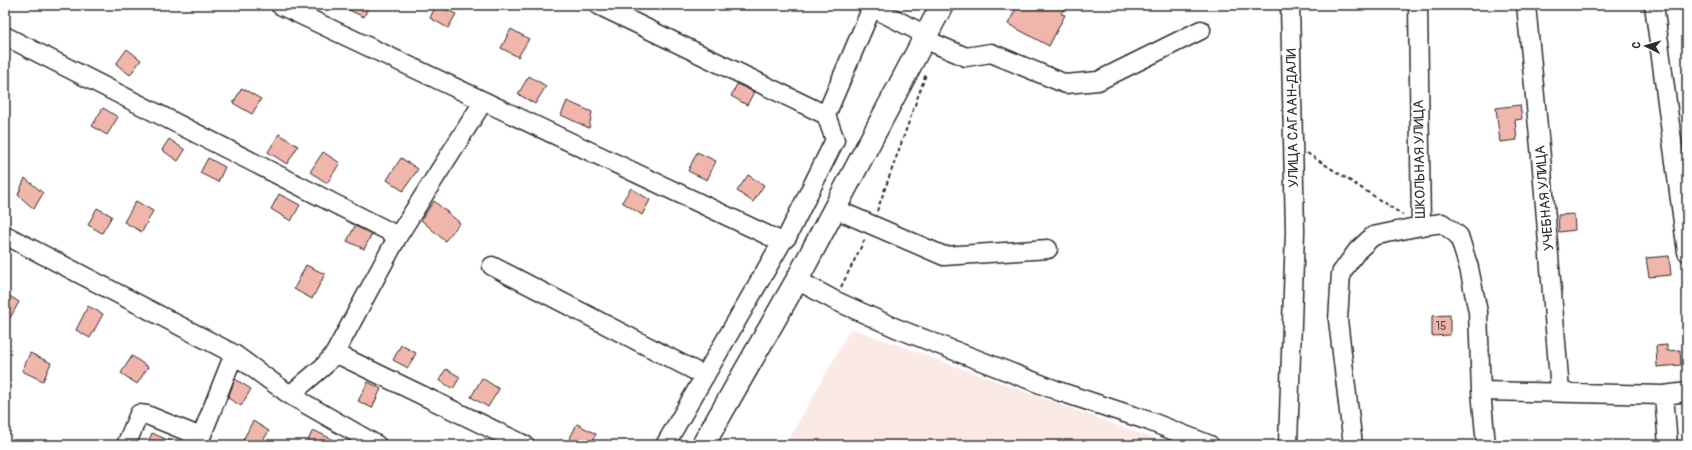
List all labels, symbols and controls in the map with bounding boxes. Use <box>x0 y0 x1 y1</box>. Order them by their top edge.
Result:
north arrow <box>1626 26 1666 66</box>
text: С <box>1630 41 1643 49</box>
street label: УЛИЦА САГААН-ДАЛИ <box>1283 48 1302 188</box>
street label: ШКОЛЬНАЯ УЛИЦА <box>1410 100 1429 218</box>
street label: УЧЕБНАЯ УЛИЦА <box>1531 145 1558 251</box>
house number: 15 <box>1435 319 1447 334</box>

